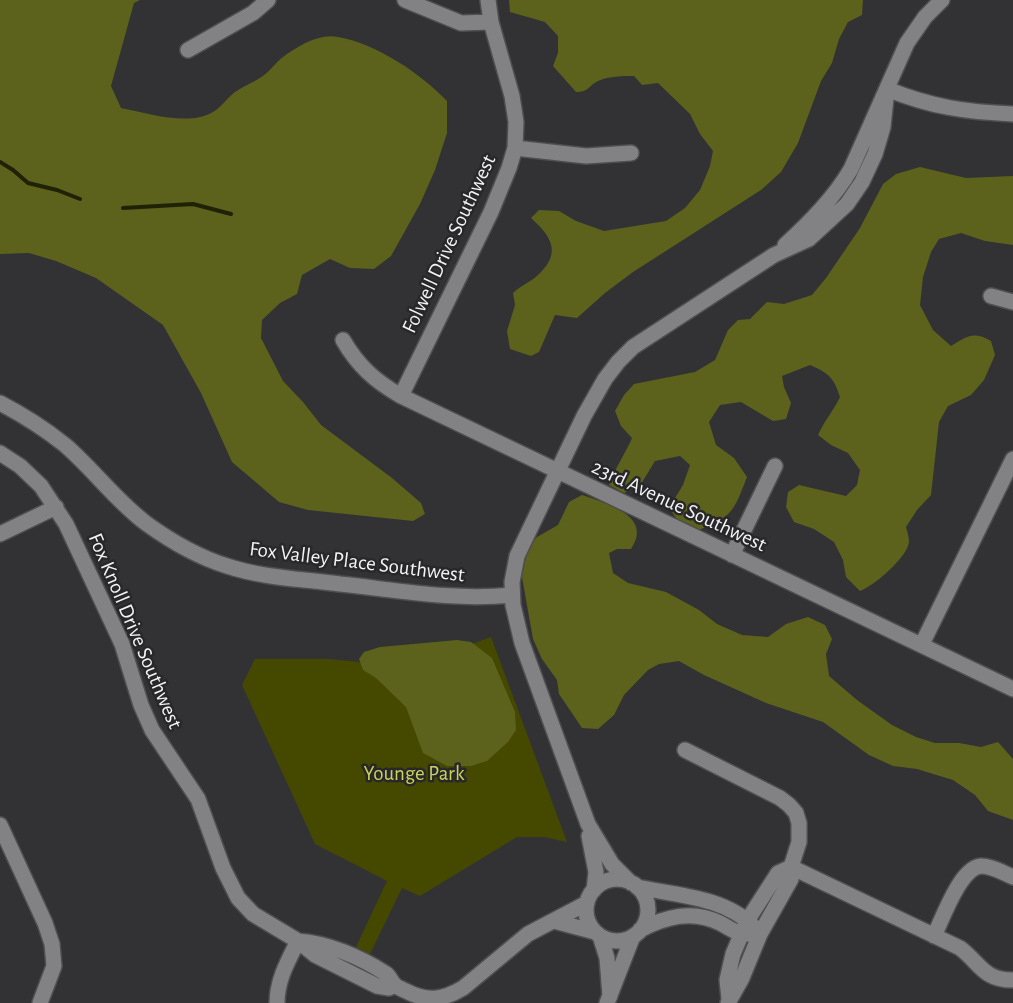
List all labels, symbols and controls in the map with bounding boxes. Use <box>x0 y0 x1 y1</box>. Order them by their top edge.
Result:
street label: Folwell Drive Southwest <box>397 151 501 337</box>
street label: 23rd Avenue Southwest <box>588 454 770 558</box>
street label: Fox Knoll Drive Southwest <box>82 529 188 733</box>
street label: Fox Valley Place Southwest <box>248 536 466 588</box>
park label: Younge Park <box>363 761 465 787</box>

